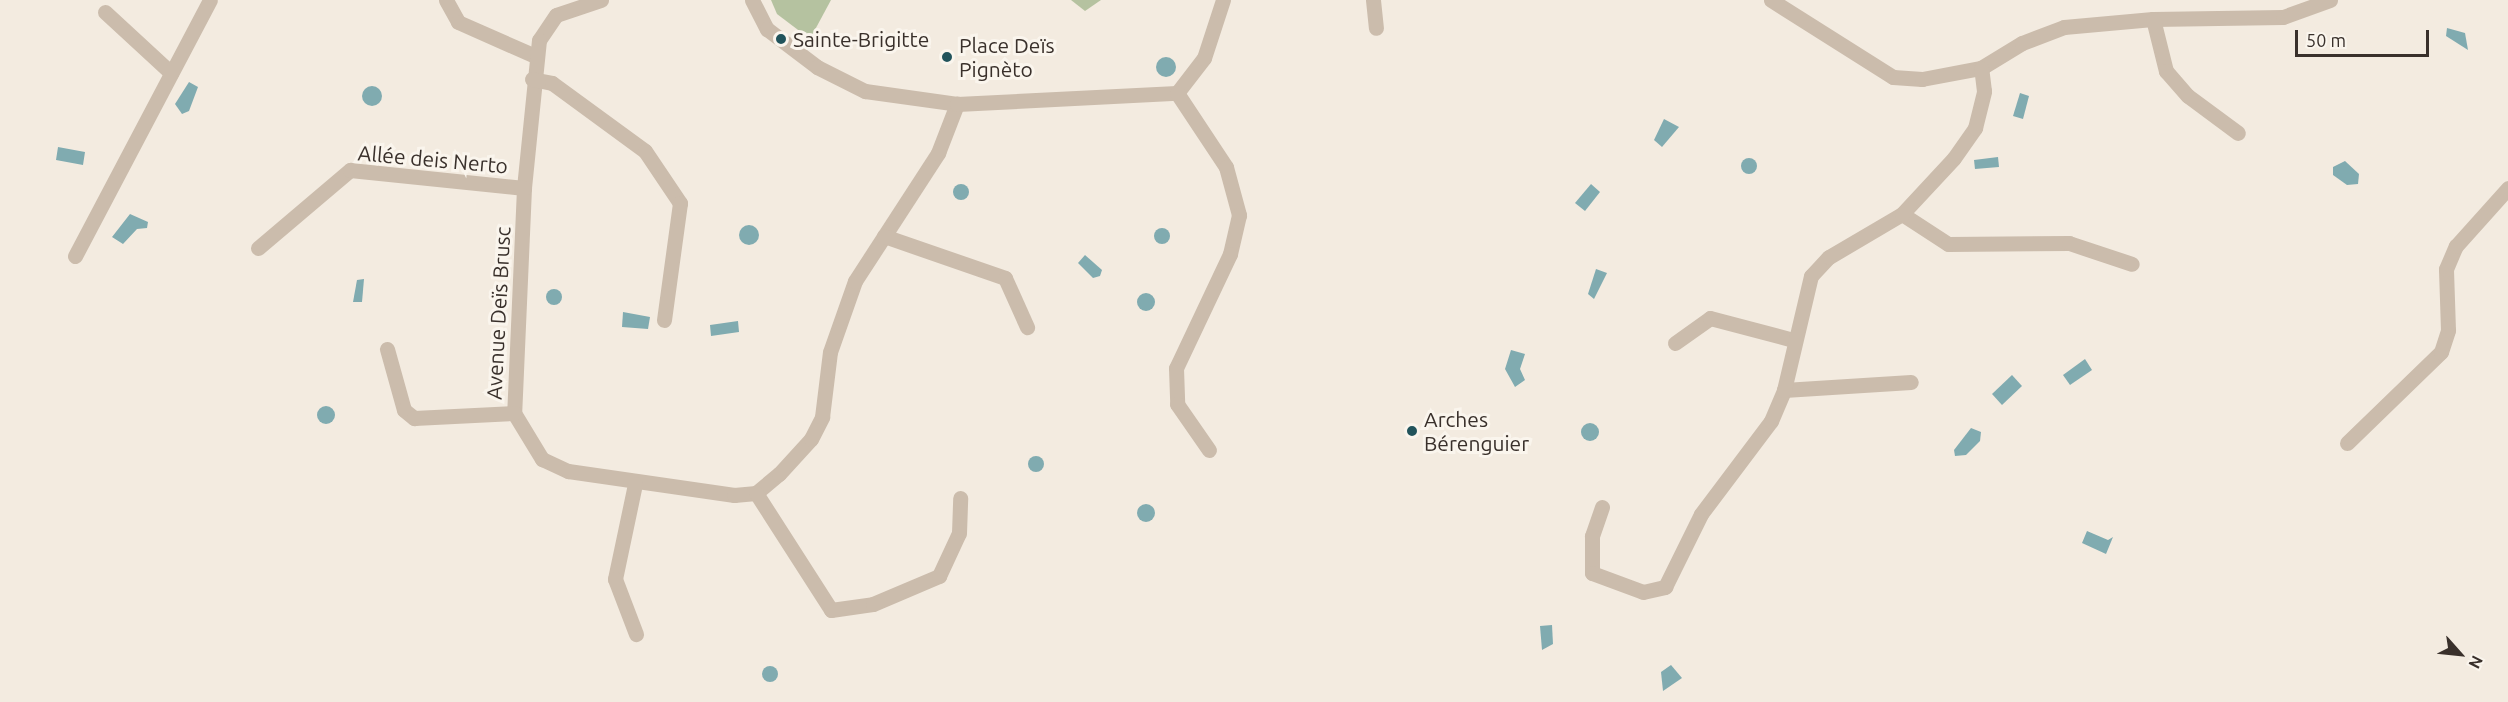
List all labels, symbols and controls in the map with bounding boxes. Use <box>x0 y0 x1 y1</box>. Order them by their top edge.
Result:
scale bar <box>2298 18 2432 56</box>
place label: Sainte-Brigitte <box>793 26 929 52</box>
text: 50 m <box>2306 30 2346 50</box>
marker: Sainte-Brigitte <box>774 32 788 46</box>
place label: Place Deïs Pignèto <box>959 32 1055 82</box>
marker: Place Deïs Pignèto <box>940 50 954 64</box>
street label: Allée deis Nerto <box>357 140 509 178</box>
street label: Avenue Deïs Brusc <box>481 226 515 400</box>
place label: Arches Bérenguier <box>1424 406 1529 456</box>
marker: Arches Bérenguier <box>1405 424 1419 438</box>
north arrow <box>2430 624 2490 684</box>
text: N <box>2465 653 2487 672</box>

